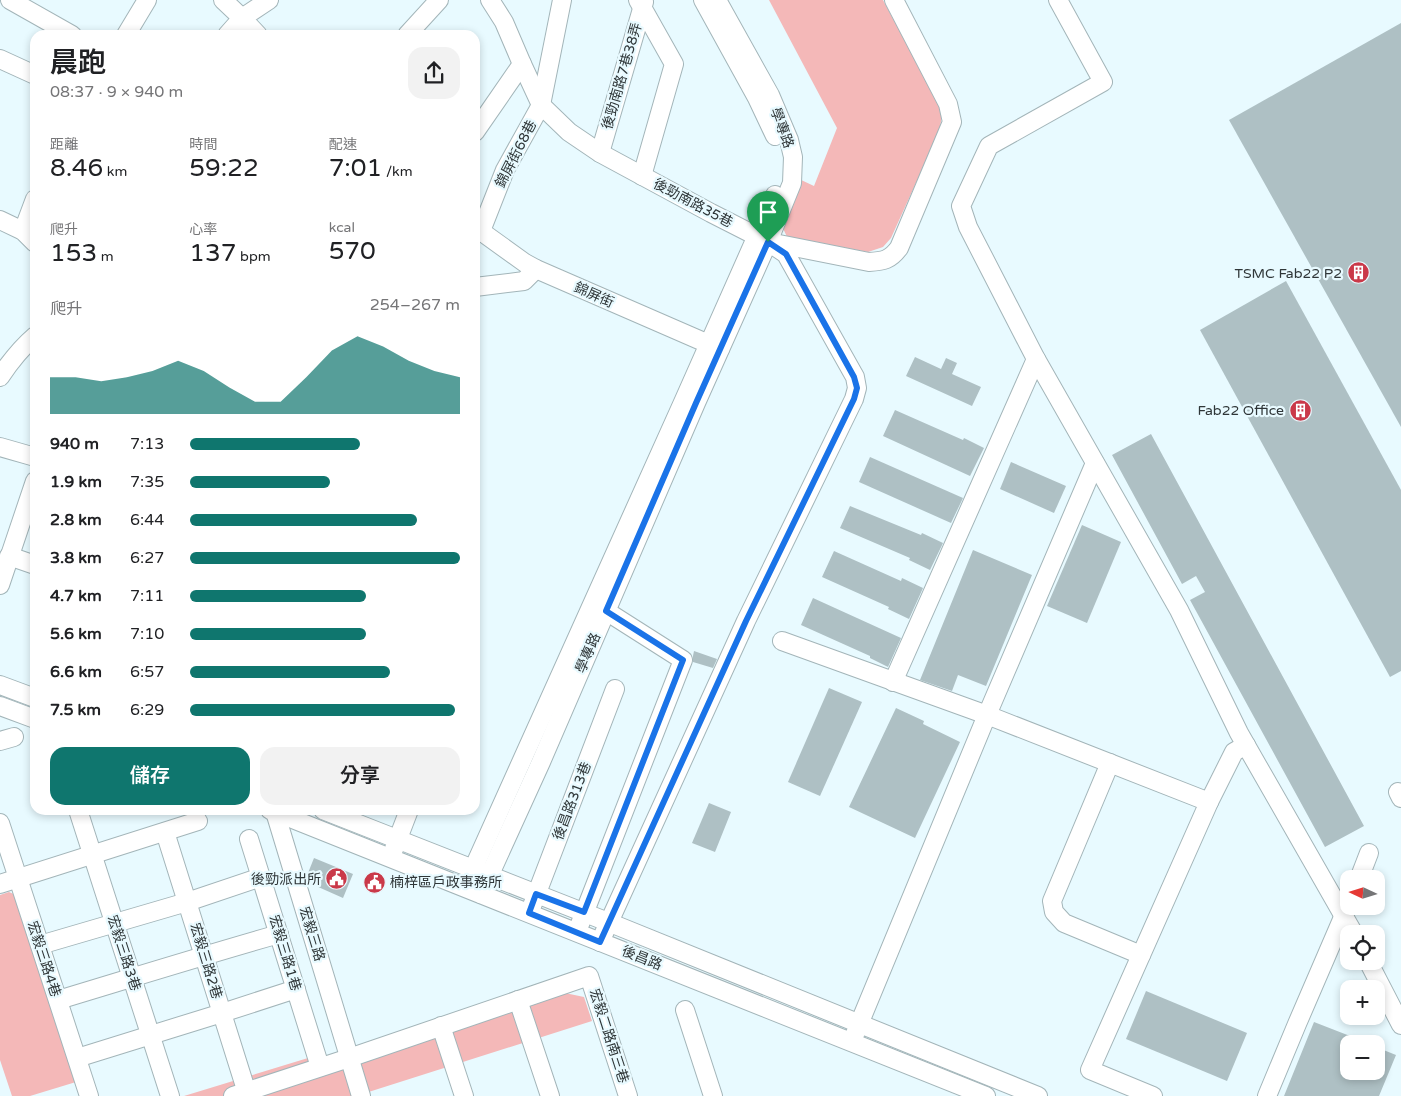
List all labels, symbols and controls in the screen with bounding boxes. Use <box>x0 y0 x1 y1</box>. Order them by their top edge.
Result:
street label: 後勁南路7巷38弄 <box>599 21 645 131</box>
text: 晨跑 <box>50 46 106 80</box>
button: share <box>408 47 460 99</box>
text: 08:37 · 9 × 940 m <box>50 82 183 102</box>
street label: 學專路 <box>767 105 797 151</box>
street label: 錦屏街68巷 <box>492 117 540 191</box>
text: 距離 <box>50 136 78 153</box>
text: 時間 <box>189 136 217 153</box>
text: 配速 <box>329 136 357 153</box>
text: 8.46 <box>50 153 103 183</box>
text: 59:22 <box>189 153 259 183</box>
text: 7:01 <box>329 153 382 183</box>
text: km <box>103 163 127 180</box>
text: /km <box>382 163 413 180</box>
street label: 後勁南路35巷 <box>650 175 736 231</box>
pin <box>747 191 789 242</box>
icon: arrive <box>754 198 782 226</box>
text: kcal <box>329 219 355 236</box>
text: 爬升 <box>50 221 78 238</box>
text: 心率 <box>189 221 217 238</box>
text: 570 <box>329 236 376 266</box>
text: 153 <box>50 238 97 268</box>
text: 137 <box>189 238 236 268</box>
text: m <box>97 248 114 265</box>
text: bpm <box>236 248 271 265</box>
building icon: TSMC Fab22 P2 <box>1346 261 1370 285</box>
place label: TSMC Fab22 P2 <box>1234 265 1342 282</box>
street label: 錦屏街 <box>571 279 617 311</box>
text: 254–267 m <box>370 295 460 315</box>
text: 爬升 <box>50 299 82 319</box>
building icon: Fab22 Office <box>1288 398 1312 422</box>
place label: Fab22 Office <box>1197 402 1284 419</box>
text: 940 m <box>50 434 99 454</box>
text: 7:13 <box>130 434 164 454</box>
text: 1.9 km <box>50 472 102 492</box>
text: 7:35 <box>130 472 164 492</box>
text: 2.8 km <box>50 510 102 530</box>
text: 6:44 <box>130 510 164 530</box>
text: 3.8 km <box>50 548 102 568</box>
text: 6:27 <box>130 548 164 568</box>
text: 4.7 km <box>50 586 102 606</box>
text: 7:11 <box>130 586 164 606</box>
text: 5.6 km <box>50 624 102 644</box>
text: 7:10 <box>130 624 164 644</box>
street label: 學專路 <box>572 630 604 676</box>
text: 6.6 km <box>50 662 102 682</box>
text: 6:57 <box>130 662 164 682</box>
text: 7.5 km <box>50 700 101 720</box>
text: 6:29 <box>130 700 164 720</box>
button: 儲存 <box>50 747 250 805</box>
button: 分享 <box>260 747 460 805</box>
street label: 後昌路313巷 <box>549 759 595 843</box>
public building icon: 後勁派出所 <box>325 867 349 891</box>
public building icon: 楠梓區戶政事務所 <box>362 870 386 894</box>
north arrow <box>1340 870 1385 915</box>
map controls <box>1340 870 1385 1080</box>
place label: 後勁派出所 <box>251 871 321 888</box>
place label: 楠梓區戶政事務所 <box>390 874 502 891</box>
street label: 宏毅三路 <box>296 905 328 963</box>
street label: 宏毅三路3巷 <box>104 913 144 993</box>
street label: 宏毅三路1巷 <box>265 913 305 993</box>
street label: 宏毅三路4巷 <box>24 919 64 999</box>
street label: 宏毅三路2巷 <box>186 921 226 1001</box>
button: locate <box>1340 925 1385 970</box>
street label: 後昌路 <box>619 942 665 974</box>
button: + <box>1340 980 1385 1025</box>
street label: 宏毅二路南三巷 <box>586 987 632 1085</box>
button: − <box>1340 1035 1385 1080</box>

